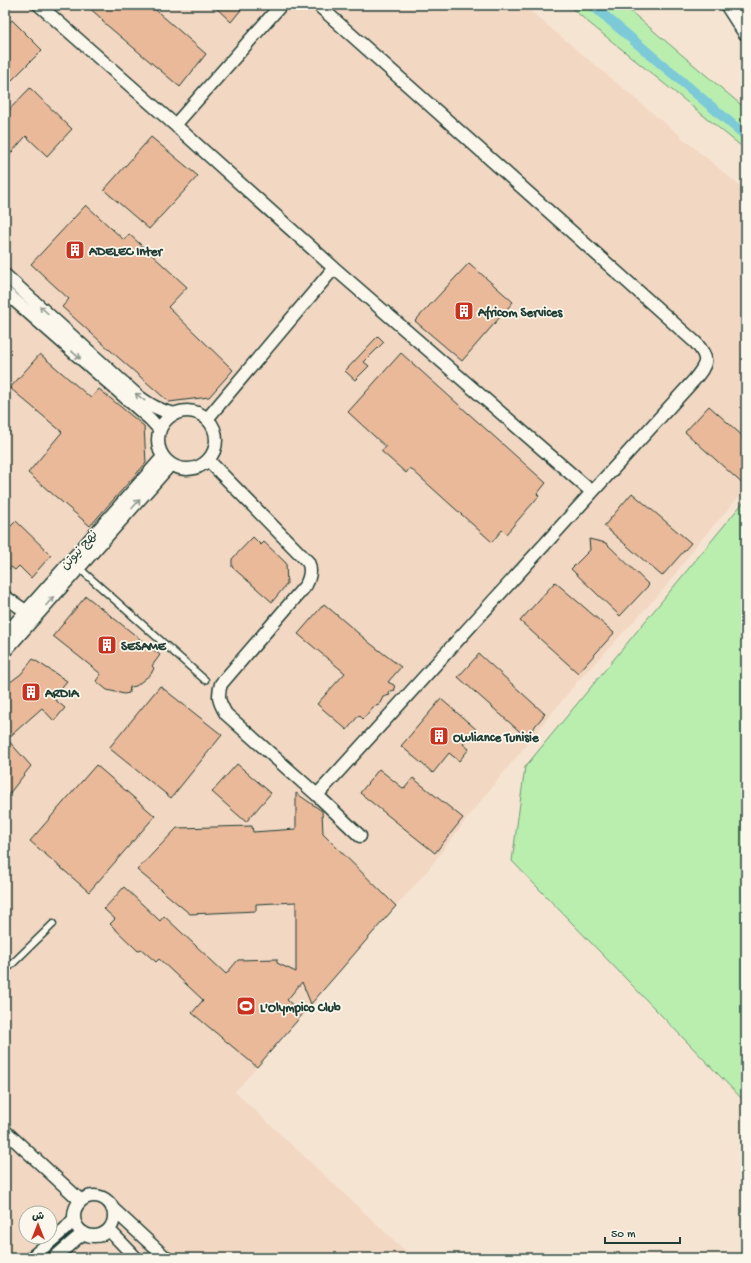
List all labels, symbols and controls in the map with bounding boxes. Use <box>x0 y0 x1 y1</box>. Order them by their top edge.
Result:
building icon: ADELEC Inter <box>64 239 86 261</box>
place label: ADELEC Inter <box>88 245 164 260</box>
building icon: Africom Services <box>453 300 475 322</box>
place label: Africom Services <box>477 305 564 321</box>
one-way arrow <box>39 306 49 315</box>
one-way arrow <box>71 350 81 359</box>
one-way arrow <box>135 393 146 401</box>
one-way arrow <box>131 499 141 509</box>
street label: نهج نيوتن <box>58 528 102 574</box>
one-way arrow <box>45 596 54 607</box>
building icon: SESAME <box>96 634 118 656</box>
place label: SESAME <box>121 640 167 655</box>
building icon: ARDIA <box>20 681 42 703</box>
place label: ARDIA <box>44 687 80 702</box>
building icon: Owliance Tunisie <box>428 725 450 747</box>
place label: Owliance Tunisie <box>453 731 540 746</box>
sports icon: L'Olympico Club <box>235 995 257 1017</box>
place label: L'Olympico Club <box>260 1001 341 1017</box>
north arrow <box>18 1205 58 1245</box>
text: ش <box>32 1211 44 1223</box>
scale bar <box>605 1219 680 1245</box>
text: 50 m <box>611 1228 636 1242</box>

